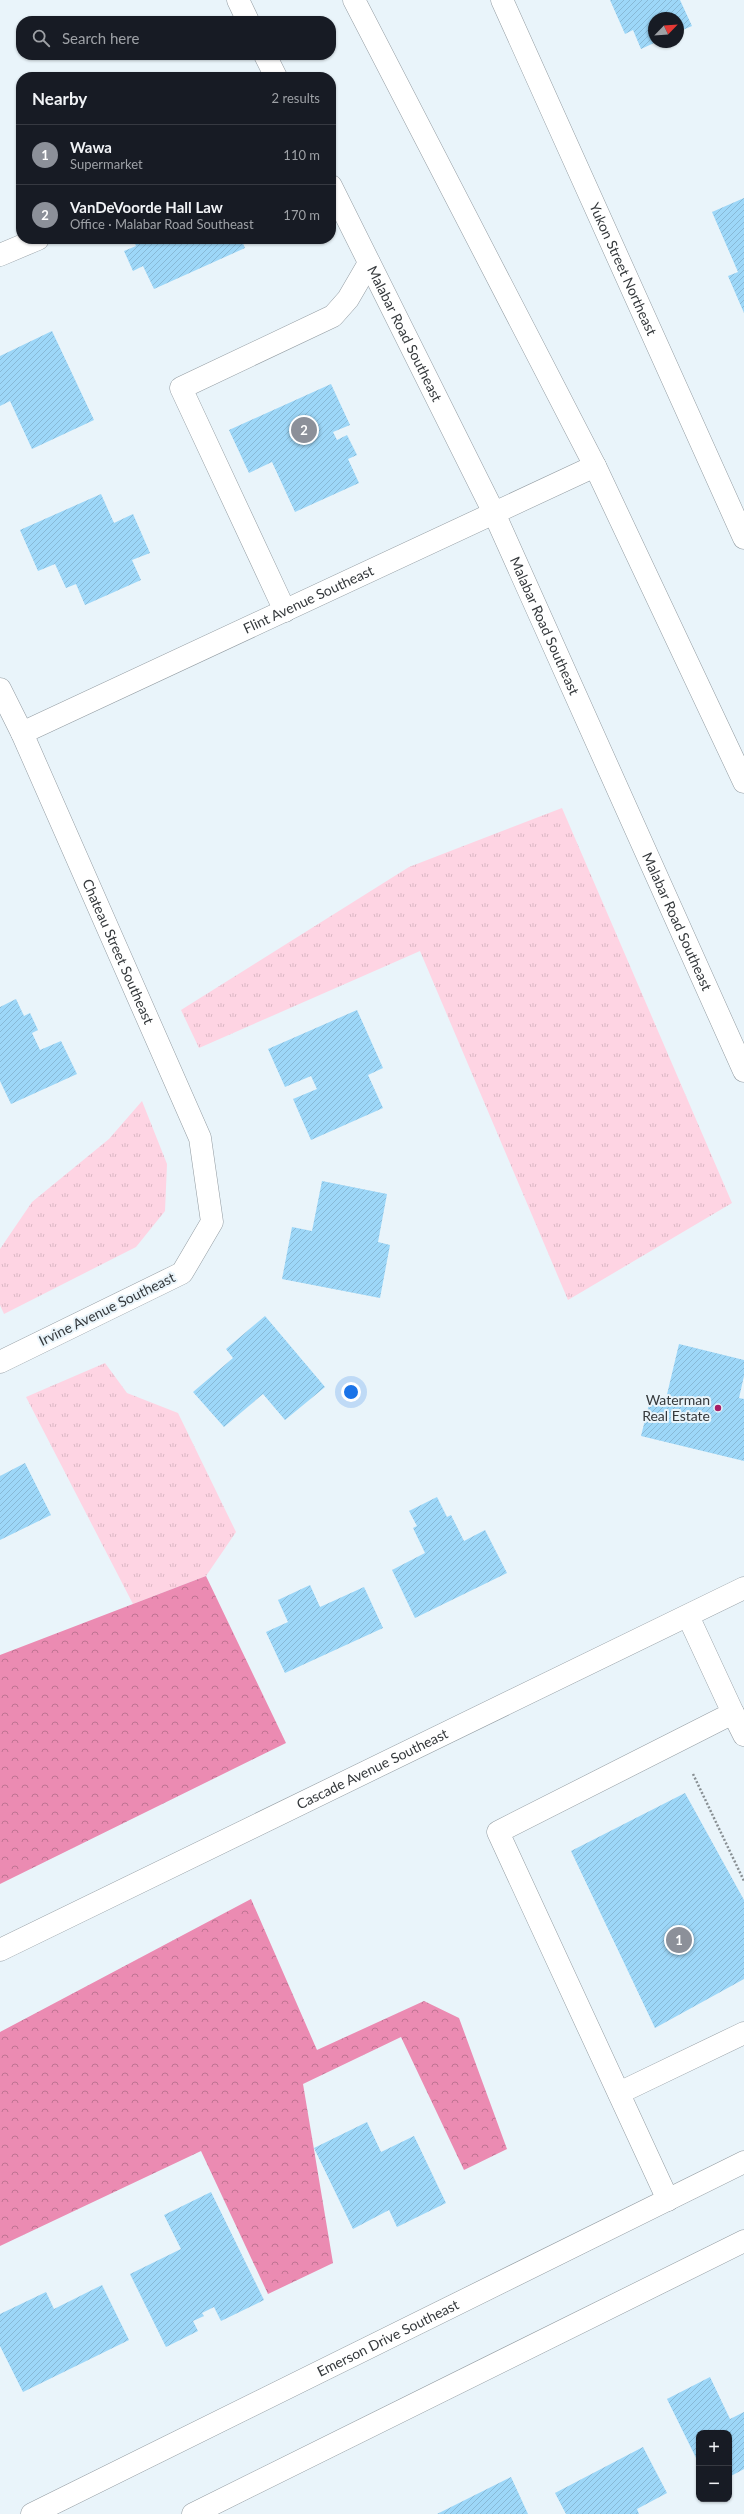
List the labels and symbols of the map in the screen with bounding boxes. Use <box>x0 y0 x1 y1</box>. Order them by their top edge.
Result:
north arrow <box>648 12 684 48</box>
street label: Yukon Street Northeast <box>586 200 661 338</box>
street label: Malabar Road Southeast <box>364 263 446 404</box>
pin: 2 <box>291 415 317 445</box>
street label: Malabar Road Southeast <box>507 554 583 697</box>
street label: Flint Avenue Southeast <box>240 561 376 637</box>
street label: Malabar Road Southeast <box>639 850 716 993</box>
street label: Chateau Street Southeast <box>79 876 158 1027</box>
street label: Irvine Avenue Southeast <box>36 1268 178 1349</box>
your location <box>341 1382 361 1402</box>
place label: Waterman Real Estate <box>642 1391 710 1424</box>
marker: Waterman Real Estate <box>713 1403 723 1413</box>
street label: Cascade Avenue Southeast <box>294 1724 450 1812</box>
pin: 1 <box>666 1925 692 1955</box>
street label: Emerson Drive Southeast <box>314 2295 461 2380</box>

